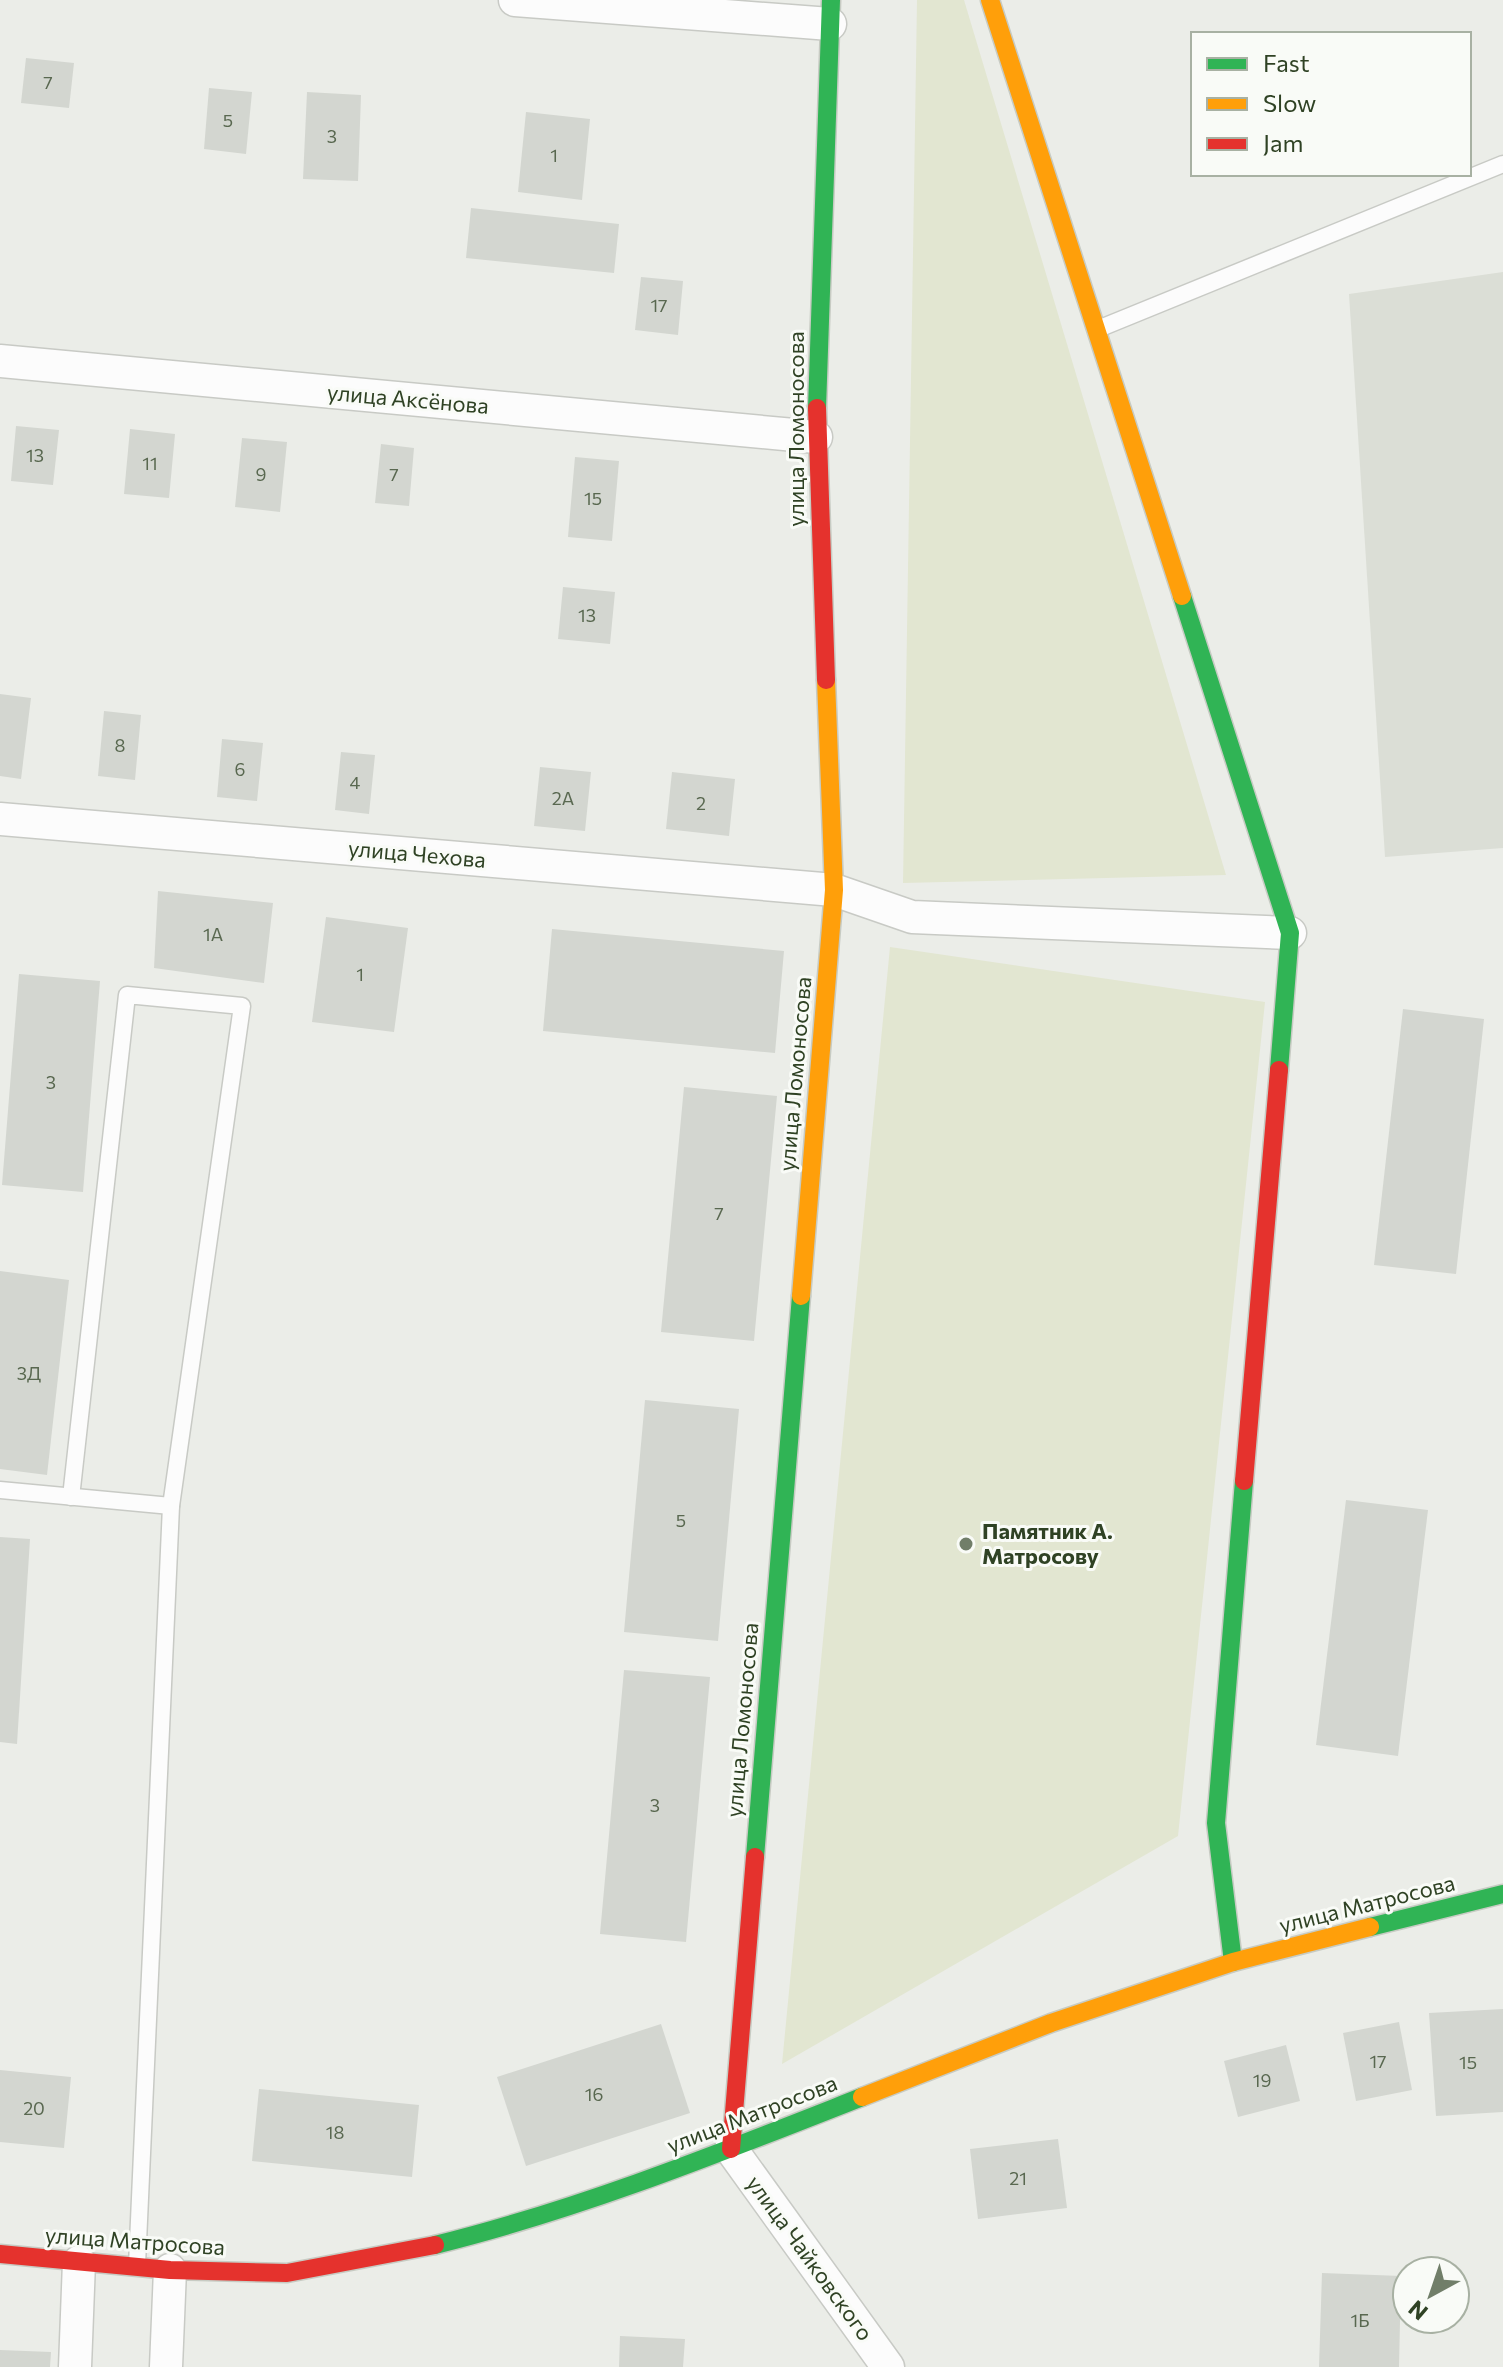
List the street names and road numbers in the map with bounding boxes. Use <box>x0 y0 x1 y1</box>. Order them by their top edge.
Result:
street label: улица Ломоносова <box>782 331 809 527</box>
street label: улица Аксёнова <box>326 378 490 419</box>
street label: улица Чехова <box>347 834 487 873</box>
street label: улица Ломоносова <box>773 975 816 1173</box>
street label: улица Ломоносова <box>720 1621 763 1819</box>
street label: улица Матросова <box>1276 1869 1458 1938</box>
street label: улица Матросова <box>663 2069 841 2158</box>
street label: улица Чайковского <box>741 2170 879 2345</box>
street label: улица Матросова <box>44 2221 226 2260</box>

